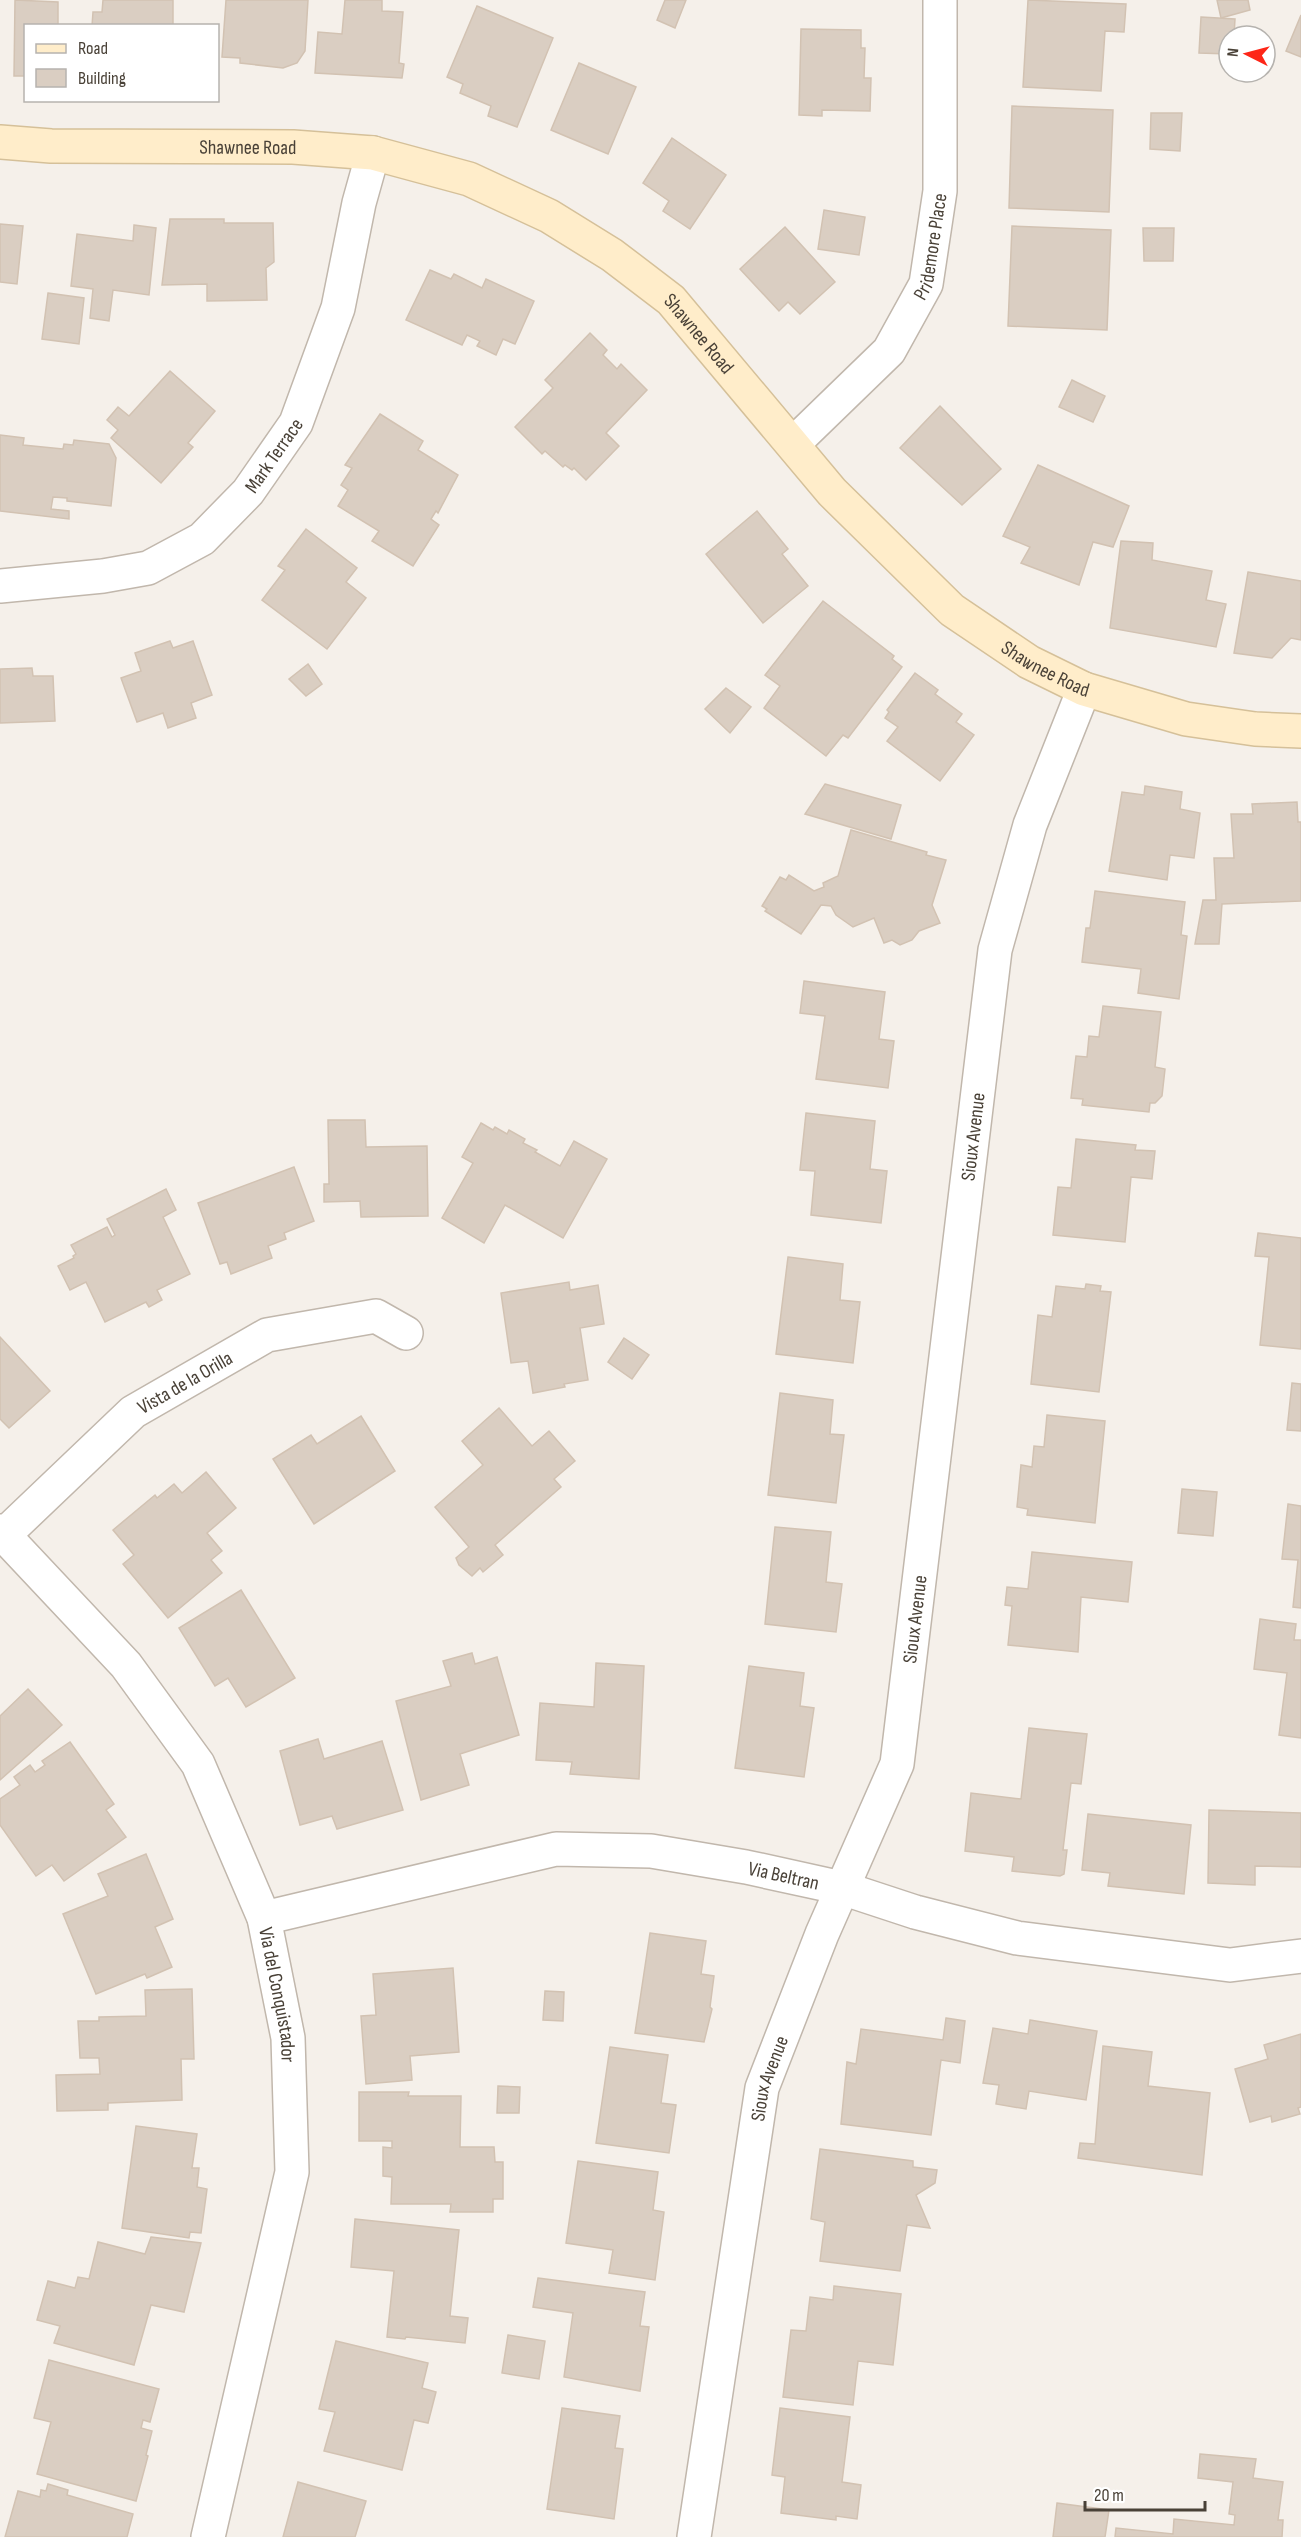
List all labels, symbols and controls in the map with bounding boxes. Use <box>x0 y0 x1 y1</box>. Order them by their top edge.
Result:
legend <box>24 24 219 102</box>
north arrow <box>1217 24 1277 84</box>
text: Road <box>78 38 108 59</box>
text: N <box>1224 47 1243 58</box>
text: Building <box>78 68 126 89</box>
street label: Shawnee Road <box>199 136 296 160</box>
street label: Pridemore Place <box>909 192 953 304</box>
street label: Shawnee Road <box>659 288 739 379</box>
street label: Mark Terrace <box>240 414 309 498</box>
street label: Shawnee Road <box>996 636 1092 703</box>
street label: Sioux Avenue <box>956 1091 991 1182</box>
street label: Vista de la Orilla <box>134 1346 237 1420</box>
street label: Sioux Avenue <box>898 1574 933 1665</box>
street label: Via Beltran <box>746 1857 821 1896</box>
street label: Via del Conquistador <box>253 1925 300 2063</box>
street label: Sioux Avenue <box>746 2033 794 2123</box>
scale bar <box>1085 2474 1205 2512</box>
text: 20 m <box>1094 2485 1124 2506</box>

